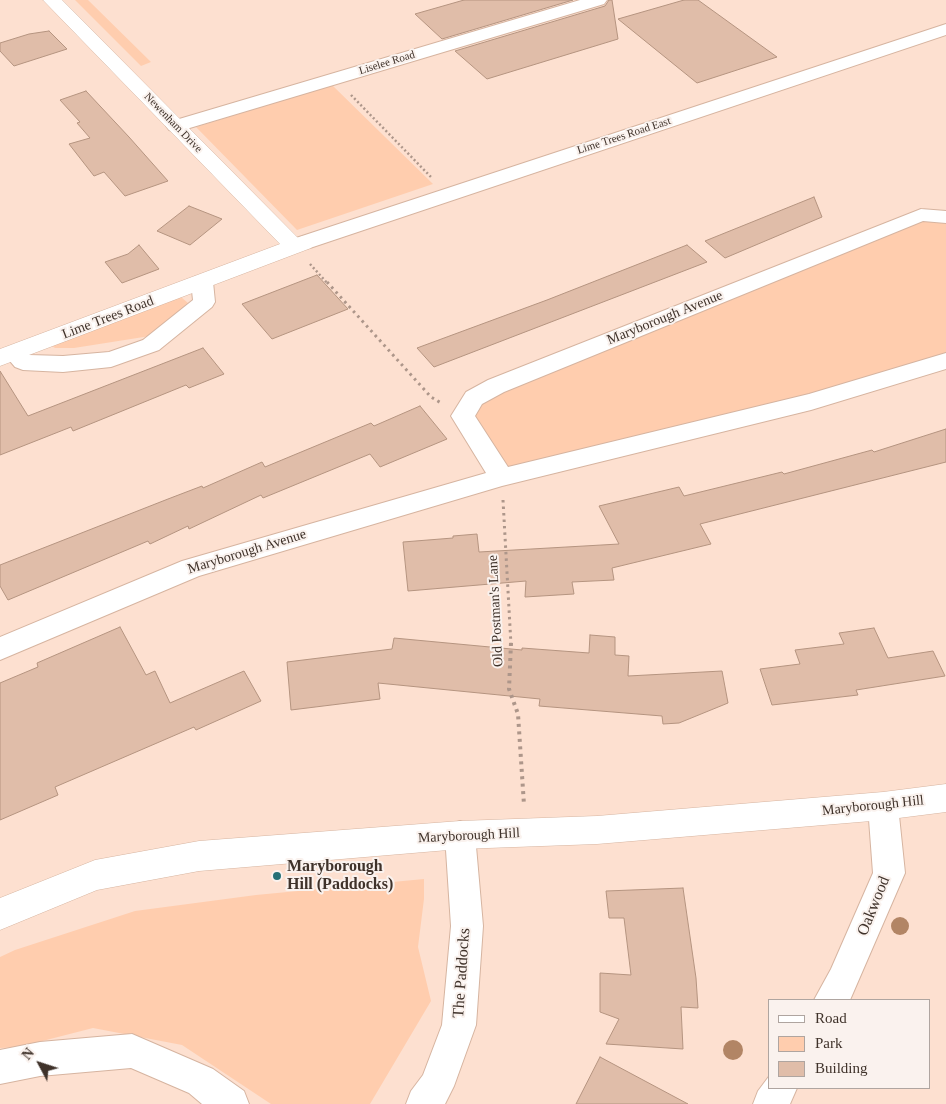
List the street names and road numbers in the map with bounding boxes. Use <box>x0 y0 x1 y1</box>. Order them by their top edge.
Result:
street label: Liselee Road <box>357 48 417 78</box>
street label: Newenham Drive <box>141 90 205 156</box>
street label: Lime Trees Road East <box>576 115 672 157</box>
street label: Maryborough Avenue <box>605 287 725 349</box>
street label: Lime Trees Road <box>60 293 156 343</box>
street label: Maryborough Avenue <box>186 526 308 578</box>
street label: Old Postman's Lane <box>485 555 507 667</box>
street label: Maryborough Hill <box>821 792 925 820</box>
street label: Maryborough Hill <box>417 825 521 847</box>
street label: Oakwood <box>853 874 895 938</box>
street label: The Paddocks <box>449 927 475 1019</box>

